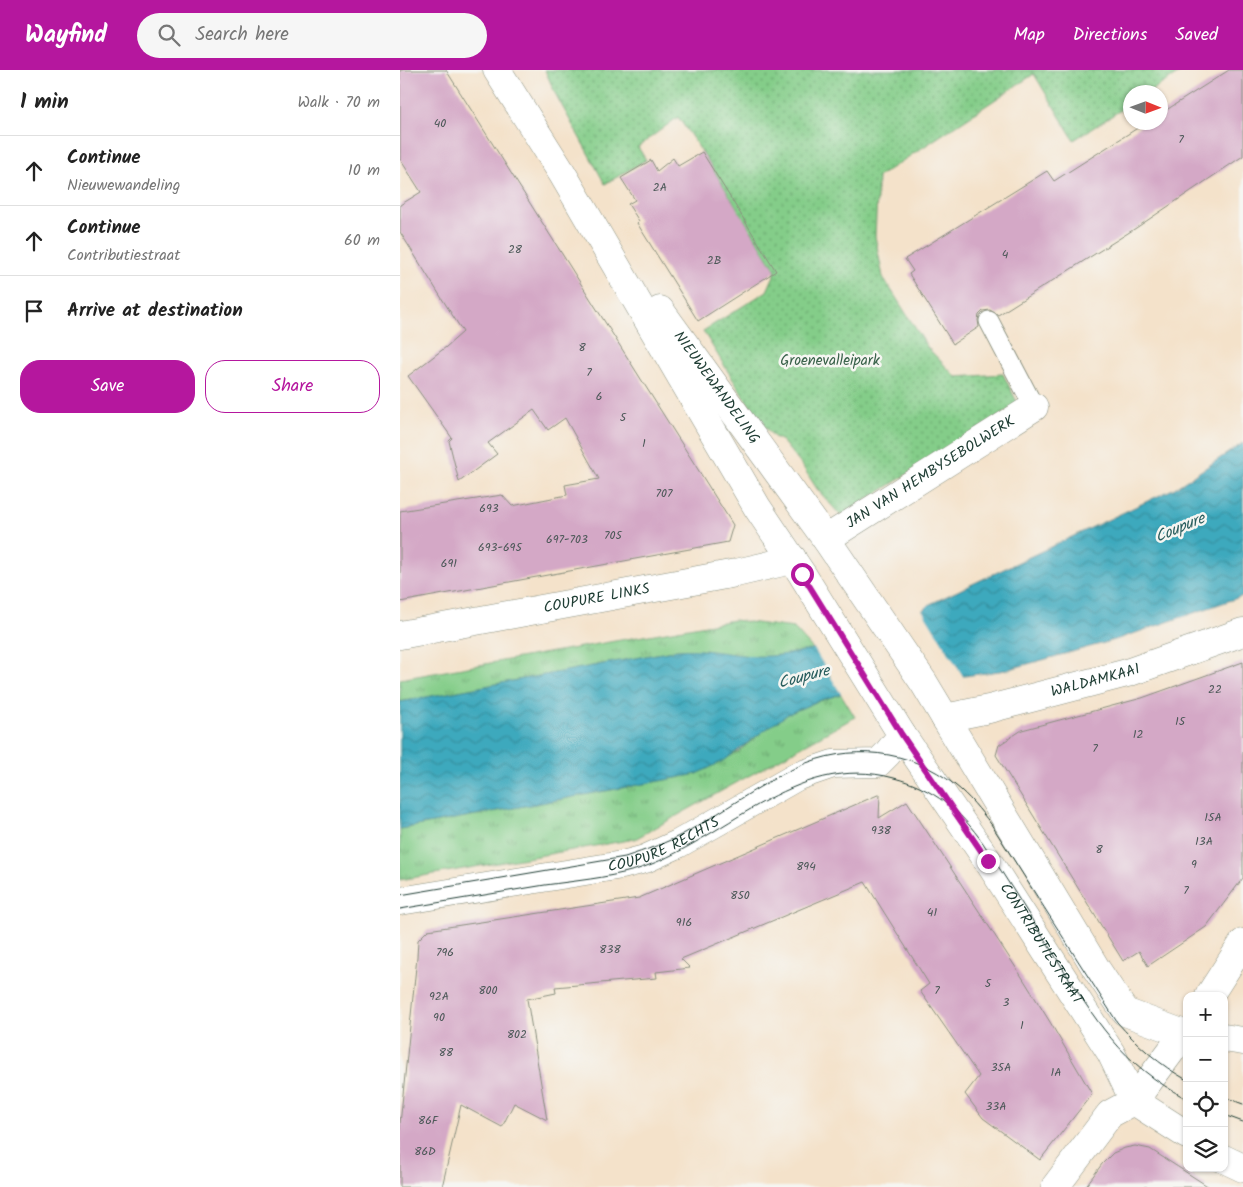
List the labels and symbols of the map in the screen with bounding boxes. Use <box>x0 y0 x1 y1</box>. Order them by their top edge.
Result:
north arrow <box>1123 85 1168 130</box>
house number: 40 <box>434 114 446 133</box>
house number: 7 <box>1178 130 1184 149</box>
house number: 2A <box>653 178 667 197</box>
house number: 28 <box>508 240 523 259</box>
house number: 4 <box>1002 245 1009 264</box>
house number: 2B <box>707 251 721 270</box>
street label: NIEUWEWANDELING <box>667 326 766 449</box>
house number: 8 <box>578 338 586 357</box>
park label: Groenevalleipark <box>780 349 881 373</box>
house number: 7 <box>586 363 592 382</box>
house number: 6 <box>596 387 602 406</box>
house number: 5 <box>620 408 628 427</box>
street label: JAN VAN HEMBYSEBOLWERK <box>841 410 1020 535</box>
house number: 1 <box>642 434 646 453</box>
house number: 707 <box>655 484 673 503</box>
house number: 693 <box>479 499 499 518</box>
water label: Coupure <box>1151 506 1211 550</box>
house number: 705 <box>604 526 624 545</box>
house number: 697-703 <box>546 530 588 549</box>
house number: 693-695 <box>478 538 523 557</box>
house number: 691 <box>441 554 457 573</box>
route start <box>791 563 814 586</box>
street label: COUPURE LINKS <box>542 577 652 620</box>
street label: WALDAMKAAI <box>1048 657 1144 704</box>
water label: Coupure <box>775 658 834 696</box>
house number: 22 <box>1208 680 1222 699</box>
house number: 15 <box>1175 712 1187 731</box>
house number: 12 <box>1133 725 1143 744</box>
house number: 7 <box>1092 739 1098 758</box>
house number: 15A <box>1204 808 1222 827</box>
street label: COUPURE RECHTS <box>606 811 724 879</box>
house number: 938 <box>871 821 892 840</box>
house number: 13A <box>1195 832 1213 851</box>
house number: 8 <box>1095 840 1103 859</box>
route end <box>977 850 1000 873</box>
house number: 9 <box>1191 855 1197 874</box>
house number: 894 <box>796 857 816 876</box>
street label: CONTRIBUTIESTRAAT <box>993 878 1090 1012</box>
house number: 7 <box>1183 881 1189 900</box>
house number: 850 <box>730 886 750 905</box>
house number: 41 <box>927 903 937 922</box>
house number: 916 <box>676 913 692 932</box>
house number: 838 <box>599 940 621 959</box>
house number: 796 <box>436 943 454 962</box>
house number: 5 <box>985 974 993 993</box>
house number: 800 <box>478 981 498 1000</box>
house number: 7 <box>934 981 940 1000</box>
house number: 92A <box>429 987 449 1006</box>
house number: 3 <box>1003 993 1010 1012</box>
house number: 90 <box>433 1008 445 1027</box>
house number: 1 <box>1020 1016 1024 1035</box>
house number: 802 <box>507 1025 527 1044</box>
house number: 88 <box>439 1043 454 1062</box>
house number: 35A <box>991 1058 1011 1077</box>
house number: 1A <box>1050 1063 1062 1082</box>
house number: 33A <box>985 1097 1007 1116</box>
house number: 86F <box>418 1111 440 1130</box>
house number: 86D <box>414 1142 436 1161</box>

